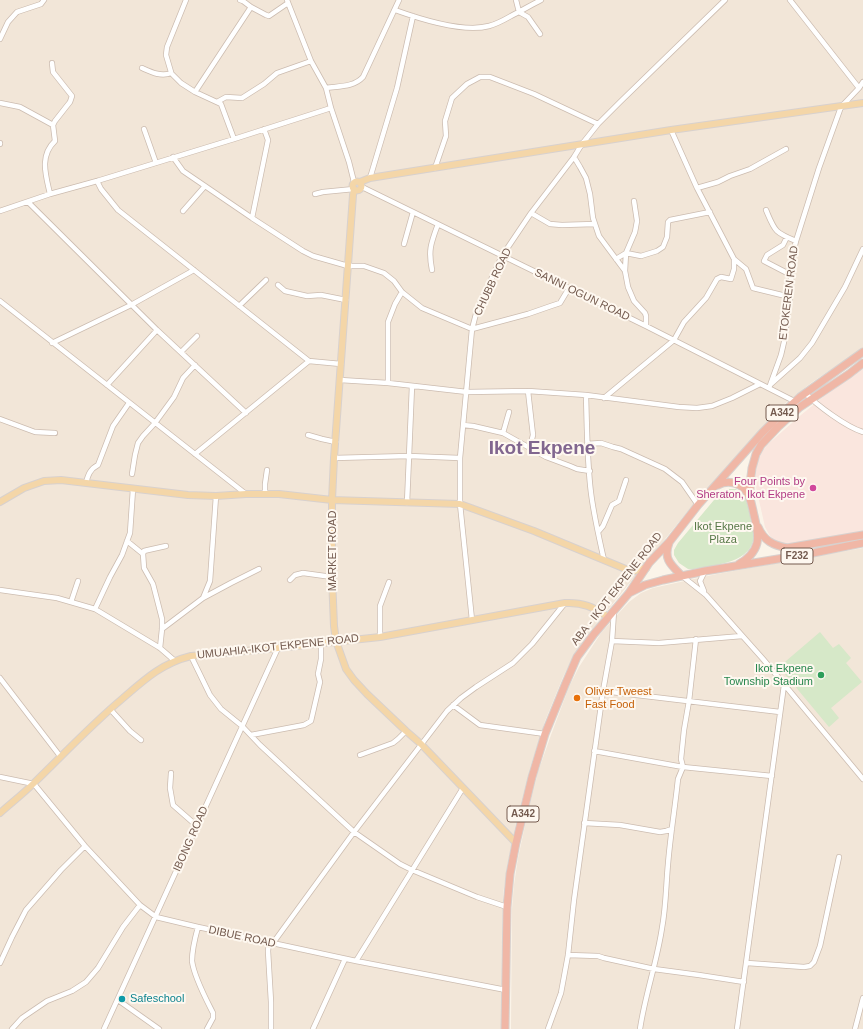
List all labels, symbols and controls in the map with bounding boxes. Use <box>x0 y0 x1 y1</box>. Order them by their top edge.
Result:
street label: ETOKEREN ROAD <box>777 245 801 341</box>
street label: CHUBB ROAD <box>472 246 514 318</box>
street label: SANNI OGUN ROAD <box>532 266 632 324</box>
road number: A342 <box>766 405 798 421</box>
district label: Ikot Ekpene <box>489 438 595 460</box>
place label: Four Points by Sheraton, Ikot Ekpene <box>696 475 805 501</box>
marker: Four Points by Sheraton, Ikot Ekpene <box>808 483 818 493</box>
street label: MARKET ROAD <box>326 511 340 591</box>
park label: Ikot Ekpene Plaza <box>694 520 752 546</box>
street label: ABA - IKOT EKPENE ROAD <box>569 530 665 648</box>
road number: F232 <box>781 548 813 564</box>
street label: UMUAHIA-IKOT EKPENE ROAD <box>196 632 360 662</box>
place label: Ikot Ekpene Township Stadium <box>724 662 813 688</box>
marker: Ikot Ekpene Township Stadium <box>816 670 826 680</box>
place label: Oliver Tweest Fast Food <box>585 685 652 711</box>
marker: Oliver Tweest Fast Food <box>572 693 582 703</box>
street label: IBONG ROAD <box>171 804 211 874</box>
road number: A342 <box>507 806 539 822</box>
street label: DIBUE ROAD <box>207 923 277 951</box>
place label: Safeschool <box>130 992 184 1006</box>
marker: Safeschool <box>117 994 127 1004</box>

